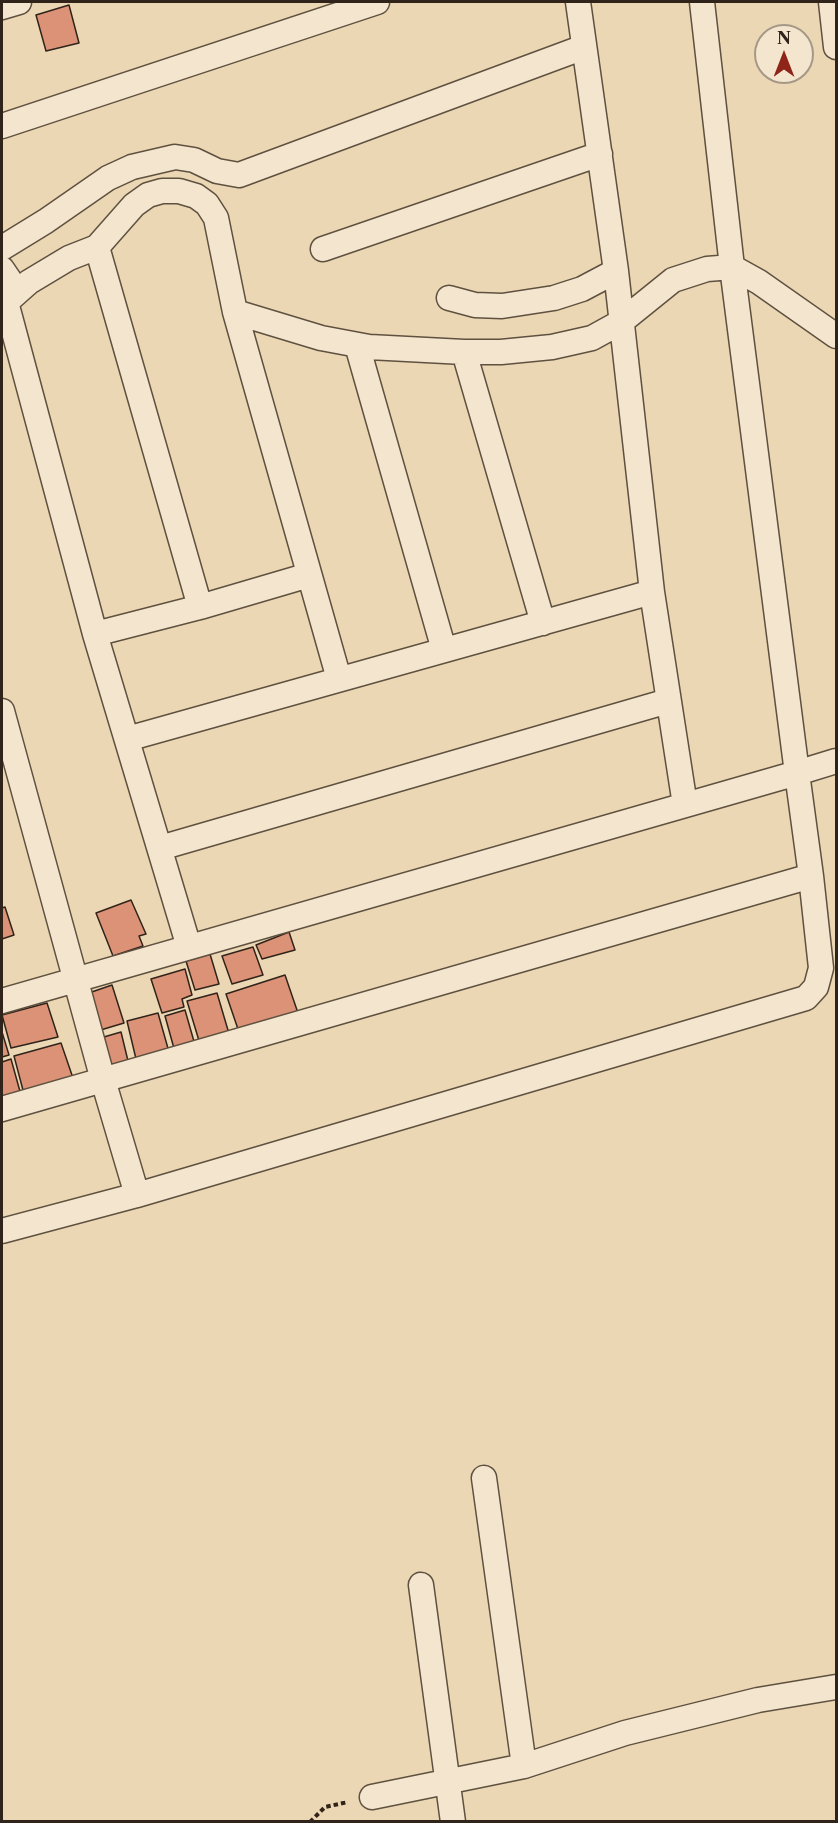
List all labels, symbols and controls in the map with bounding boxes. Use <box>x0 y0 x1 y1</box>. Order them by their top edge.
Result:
north arrow <box>754 24 814 84</box>
text: N <box>777 28 791 48</box>

